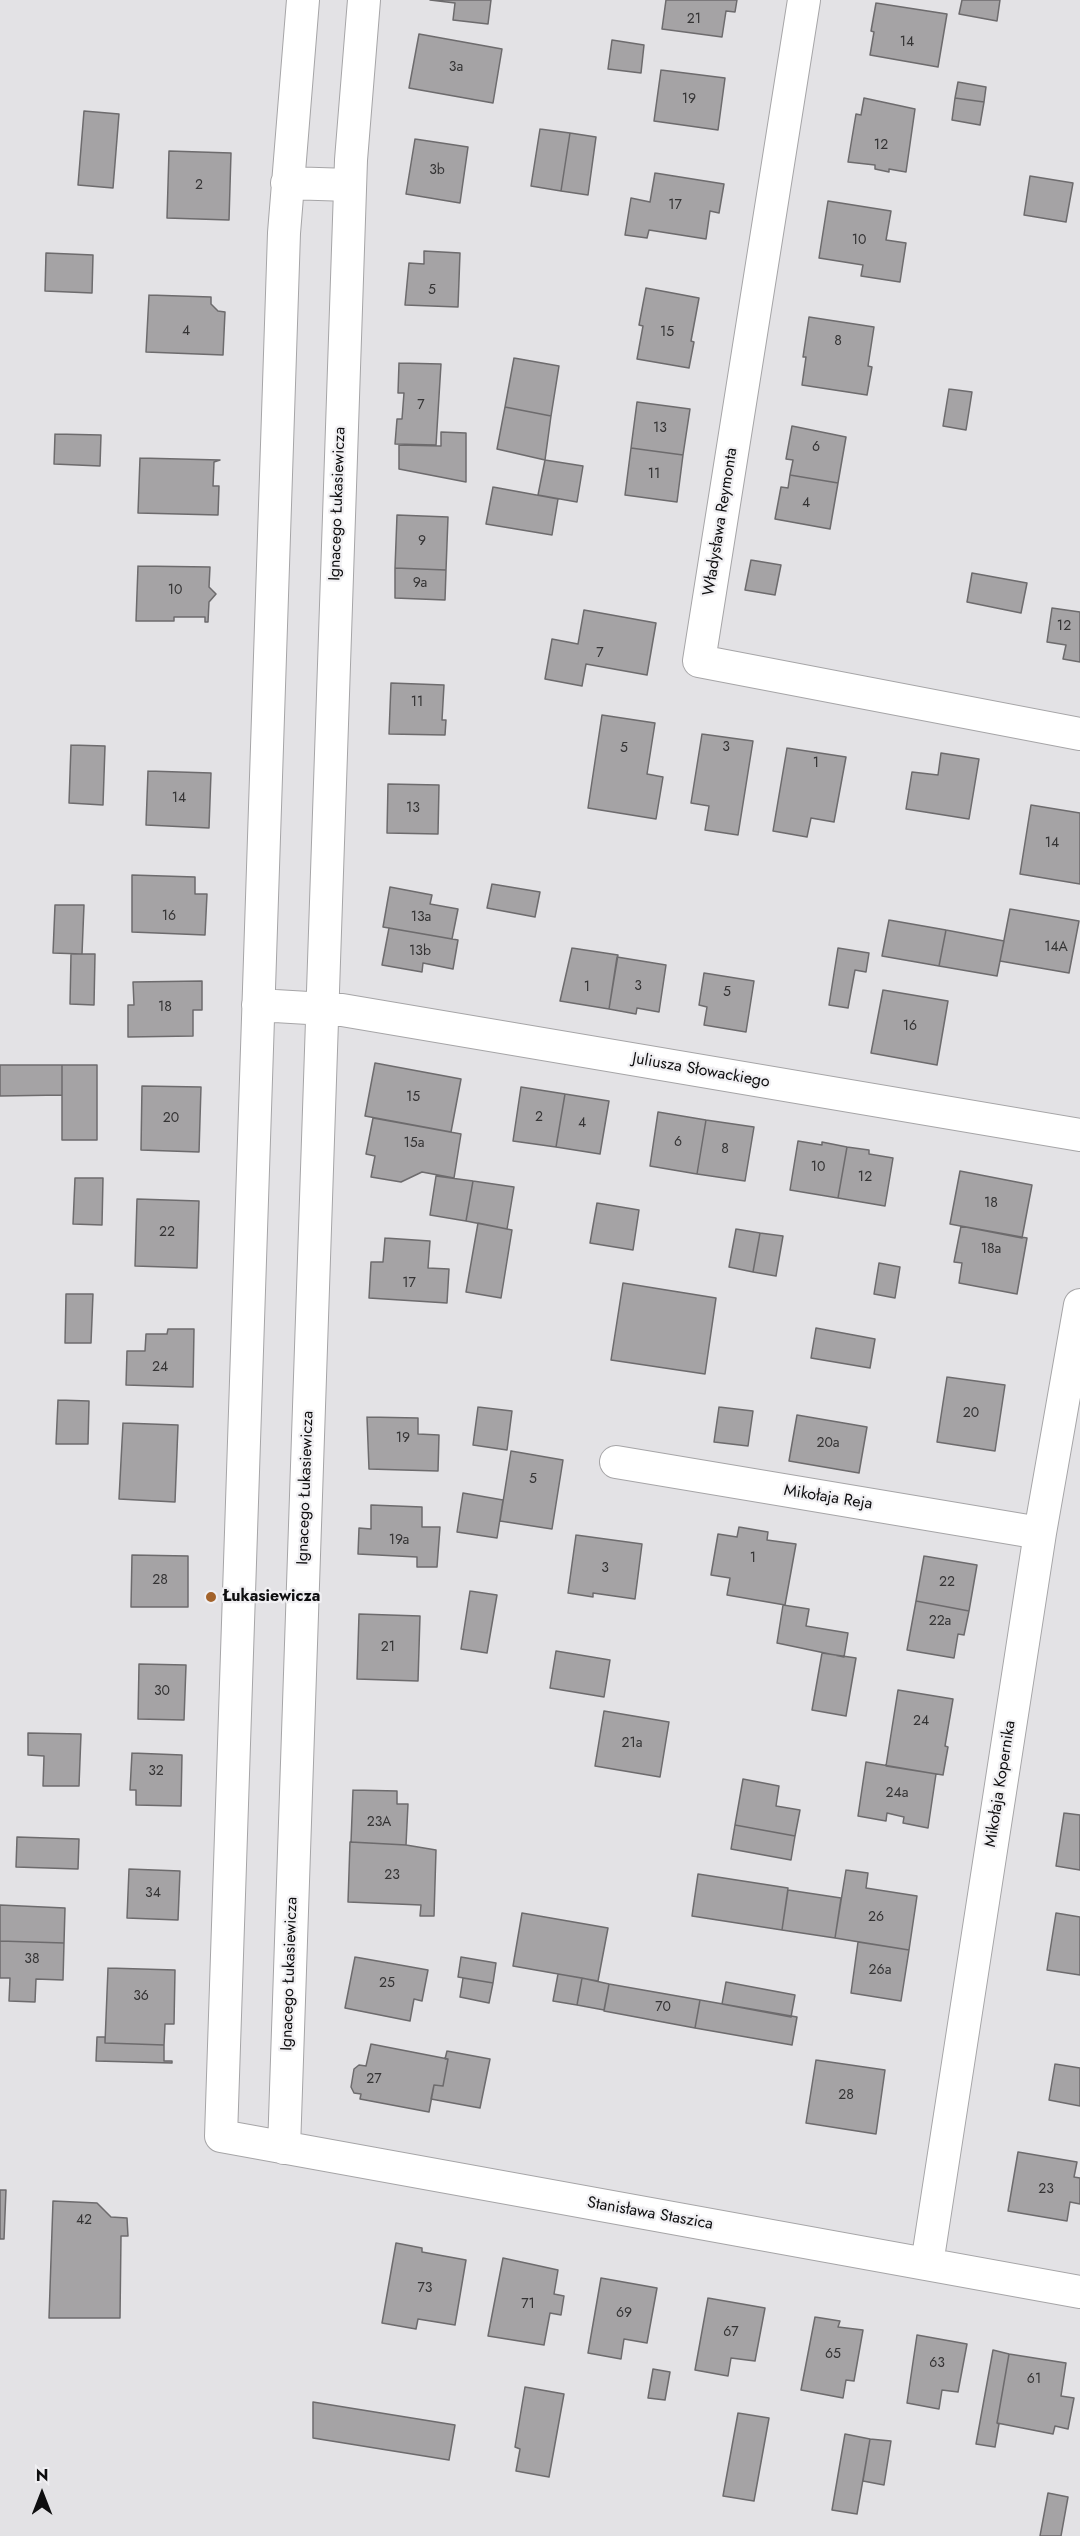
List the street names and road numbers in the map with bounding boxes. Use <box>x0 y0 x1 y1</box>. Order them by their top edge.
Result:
street label: Ignacego Łukasiewicza <box>326 427 350 581</box>
street label: Władysława Reymonta <box>700 447 742 597</box>
street label: Juliusza Słowackiego <box>631 1049 771 1093</box>
street label: Ignacego Łukasiewicza <box>294 1411 318 1565</box>
street label: Mikołaja Reja <box>782 1482 874 1514</box>
street label: Mikołaja Kopernika <box>982 1719 1020 1849</box>
street label: Ignacego Łukasiewicza <box>278 1897 302 2051</box>
street label: Stanisława Staszica <box>586 2193 714 2235</box>

